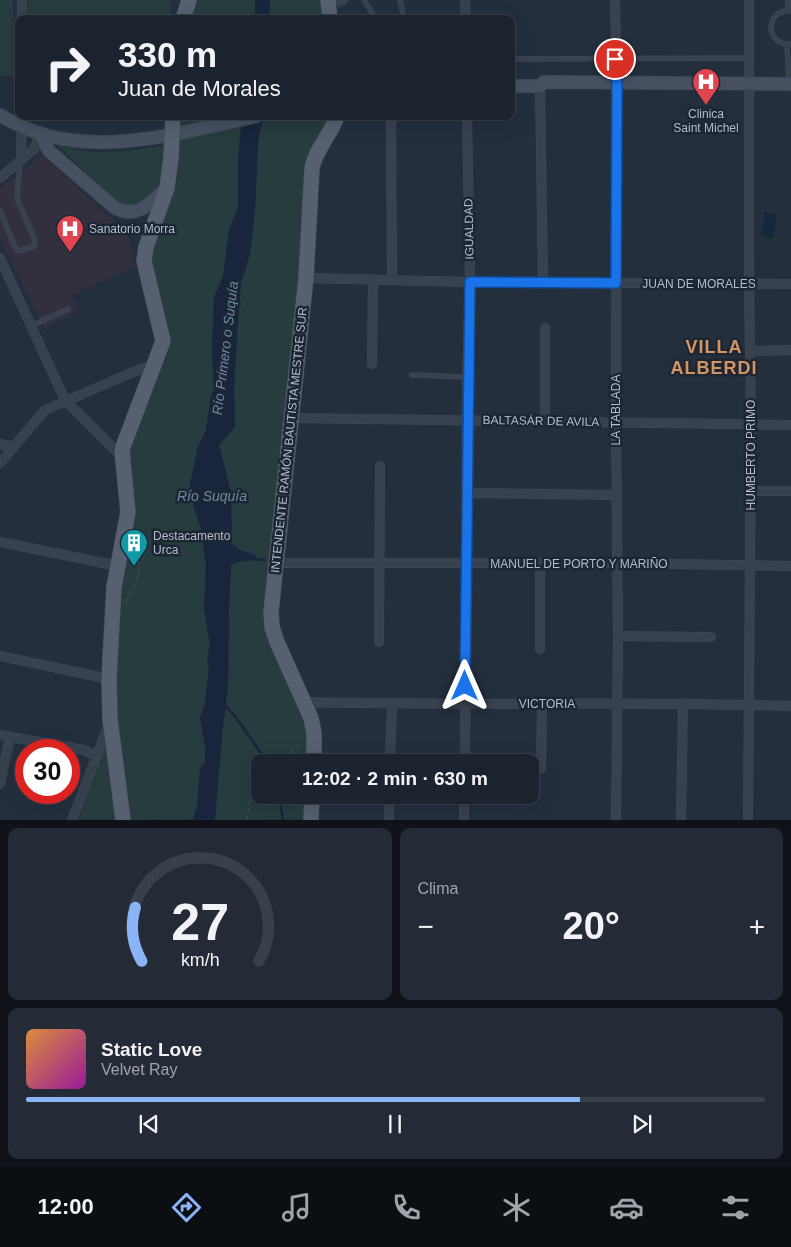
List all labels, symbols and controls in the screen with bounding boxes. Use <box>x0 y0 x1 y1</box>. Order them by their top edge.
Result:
icon: right <box>35 35 100 100</box>
text: 330 m <box>118 35 217 74</box>
pin <box>594 38 636 80</box>
icon: arrive <box>601 45 629 73</box>
hospital icon: Clinica Saint Michel <box>691 67 721 106</box>
text: Juan de Morales <box>118 76 281 101</box>
place label: Clinica Saint Michel <box>673 107 739 135</box>
street label: IGUALDAD <box>461 198 477 260</box>
hospital icon: Sanatorio Morra <box>55 214 85 253</box>
place label: Sanatorio Morra <box>89 222 175 236</box>
street label: JUAN DE MORALES <box>642 277 756 291</box>
water label: Río Primero o Suquía <box>209 280 241 416</box>
street label: INTENDENTE RAMÓN BAUTISTA MESTRE SUR <box>267 306 310 574</box>
district label: VILLA ALBERDI <box>671 337 758 378</box>
street label: LA TABLADA <box>609 375 623 445</box>
street label: HUMBERTO PRIMO <box>744 400 758 510</box>
street label: BALTASÁR DE AVILA <box>483 412 599 429</box>
water label: Río Suquía <box>177 488 247 504</box>
building icon: Destacamento Urca <box>119 528 149 567</box>
place label: Destacamento Urca <box>153 529 231 557</box>
street label: MANUEL DE PORTO Y MARIÑO <box>490 557 668 571</box>
position arrow <box>438 659 490 711</box>
street label: VICTORIA <box>519 697 575 711</box>
speed limit sign: 30 <box>15 739 80 804</box>
text: 12:02 · 2 min · 630 m <box>302 768 488 789</box>
text: Clima <box>418 880 458 897</box>
text: 27 <box>171 893 229 951</box>
text: 20° <box>563 905 620 947</box>
text: − <box>418 911 434 942</box>
text: + <box>749 911 765 942</box>
text: km/h <box>180 950 219 970</box>
text: Static Love <box>101 1039 202 1060</box>
text: Velvet Ray <box>101 1061 177 1078</box>
icon: previous <box>135 1110 163 1138</box>
icon: pause <box>381 1110 409 1138</box>
icon: next <box>628 1110 656 1138</box>
icon: directions <box>169 1190 204 1225</box>
icon: music <box>279 1190 314 1225</box>
icon: phone <box>389 1190 424 1225</box>
icon: climate <box>499 1190 534 1225</box>
icon: car <box>609 1190 644 1225</box>
icon: filters <box>718 1190 753 1225</box>
text: 12:00 <box>37 1194 94 1219</box>

